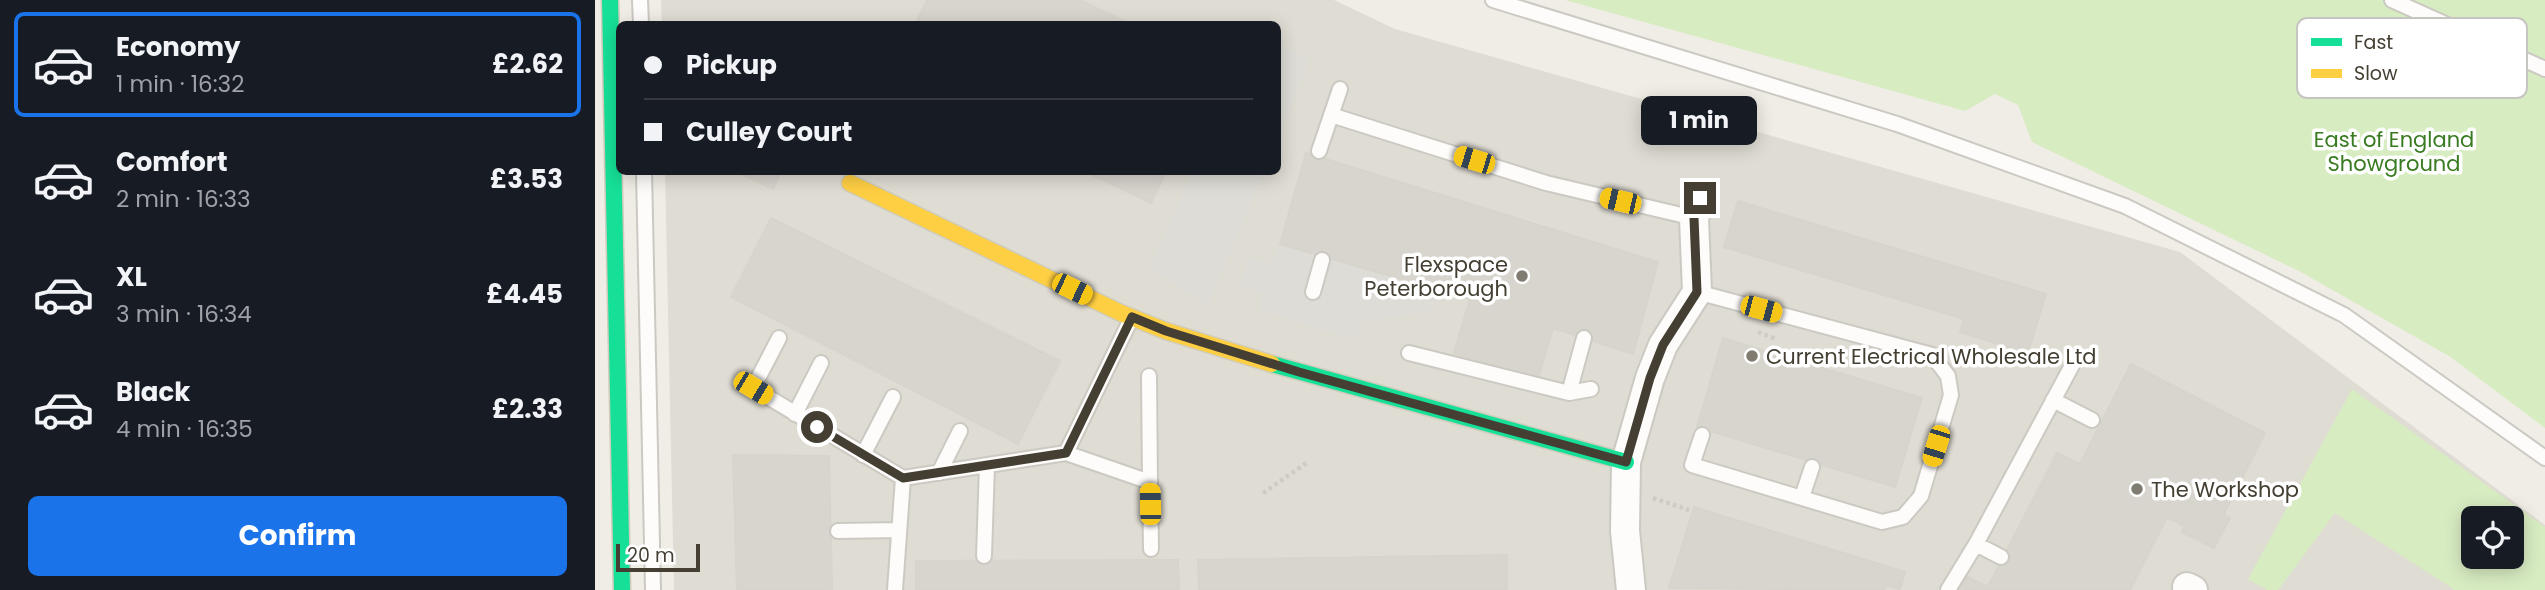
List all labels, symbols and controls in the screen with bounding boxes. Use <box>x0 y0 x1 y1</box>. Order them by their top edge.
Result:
legend <box>2297 18 2527 98</box>
text: Economy <box>116 29 240 65</box>
text: Fast <box>2354 29 2393 56</box>
icon: car <box>32 33 95 96</box>
text: £2.62 <box>492 46 563 82</box>
text: Pickup <box>686 47 777 83</box>
text: Slow <box>2354 60 2398 87</box>
text: 1 min · 16:32 <box>116 68 244 100</box>
callout: 1 min <box>1642 96 1758 146</box>
text: 1 min <box>1669 104 1729 136</box>
text: Culley Court <box>686 114 852 150</box>
park label: East of England Showground <box>2314 125 2474 178</box>
text: Comfort <box>116 144 228 180</box>
car <box>1451 144 1498 176</box>
icon: car <box>32 148 95 211</box>
text: £3.53 <box>490 161 563 197</box>
route end <box>1684 182 1716 214</box>
text: 2 min · 16:33 <box>116 183 251 215</box>
car <box>1598 186 1643 216</box>
place label: Flexspace Peterborough <box>1364 250 1508 303</box>
text: XL <box>116 259 147 295</box>
icon: car <box>32 263 95 326</box>
marker: Flexspace Peterborough <box>1514 268 1530 284</box>
car <box>1049 270 1096 308</box>
text: £4.45 <box>486 276 563 312</box>
car <box>1738 293 1785 325</box>
text: 3 min · 16:34 <box>116 298 252 330</box>
place label: Current Electrical Wholesale Ltd <box>1766 342 2097 371</box>
marker: Current Electrical Wholesale Ltd <box>1744 348 1760 364</box>
car <box>730 368 777 408</box>
text: Black <box>116 374 190 410</box>
icon: car <box>32 378 95 441</box>
text: £2.33 <box>492 391 563 427</box>
route start <box>801 411 833 443</box>
text: 4 min · 16:35 <box>116 413 253 445</box>
car <box>1920 423 1953 469</box>
place label: The Workshop <box>2151 475 2299 504</box>
marker: The Workshop <box>2129 481 2145 497</box>
car <box>1140 483 1161 525</box>
button: Confirm <box>28 496 567 576</box>
map controls <box>2461 506 2524 569</box>
button: locate <box>2461 506 2524 569</box>
scale bar <box>616 541 700 573</box>
text: 20 m <box>627 542 675 569</box>

